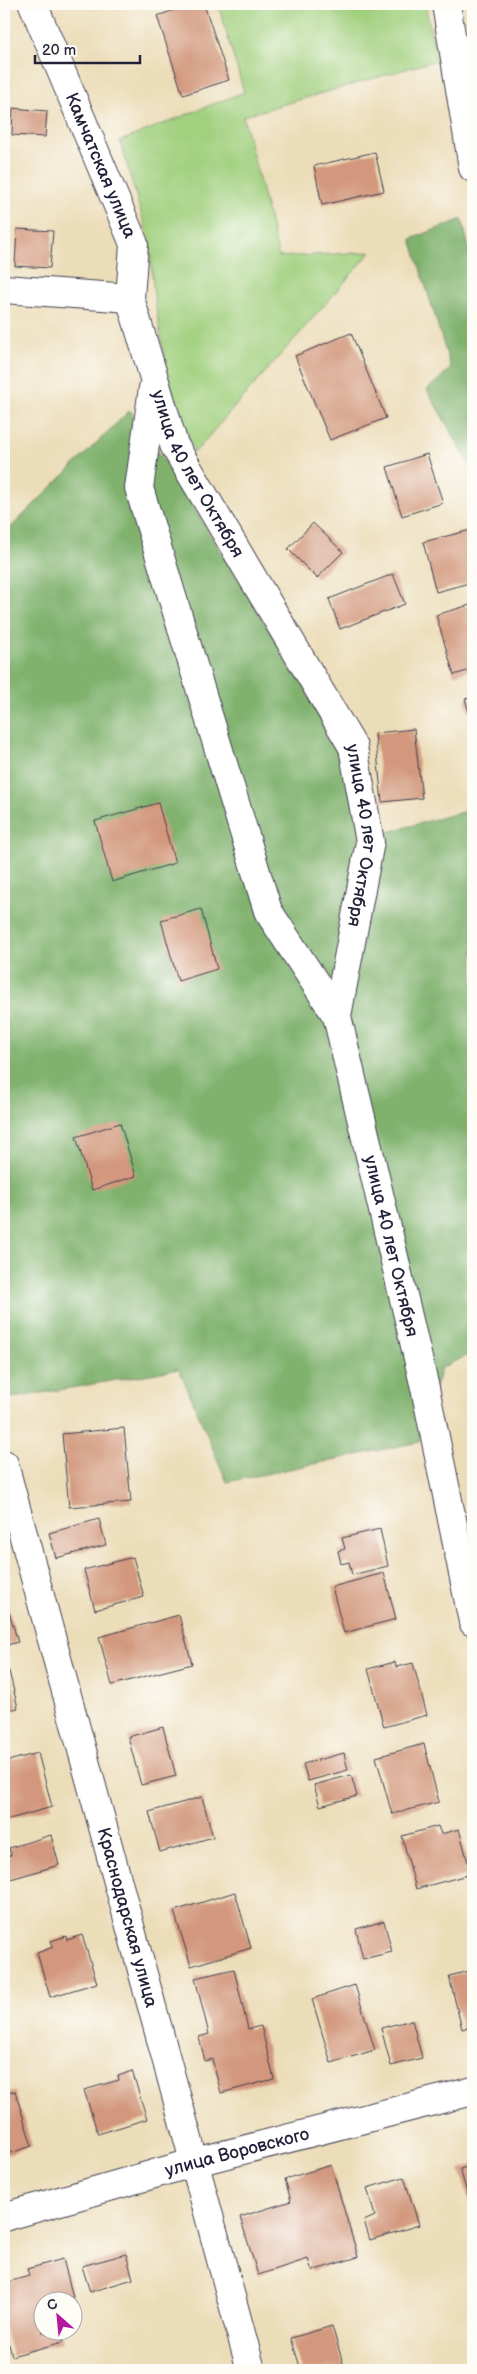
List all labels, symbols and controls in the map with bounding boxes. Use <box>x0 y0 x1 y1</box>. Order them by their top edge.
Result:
scale bar <box>35 32 140 64</box>
text: 20 m <box>42 41 76 60</box>
street label: Камчатская улица <box>61 90 140 242</box>
street label: улица 40 лет Октября <box>147 388 248 561</box>
street label: улица 40 лет Октября <box>342 742 380 929</box>
street label: улица 40 лет Октября <box>359 1153 423 1339</box>
street label: Краснодарская улица <box>93 1825 162 2010</box>
street label: улица Воровского <box>163 2123 311 2181</box>
north arrow <box>32 2292 82 2342</box>
text: С <box>44 2295 61 2315</box>

